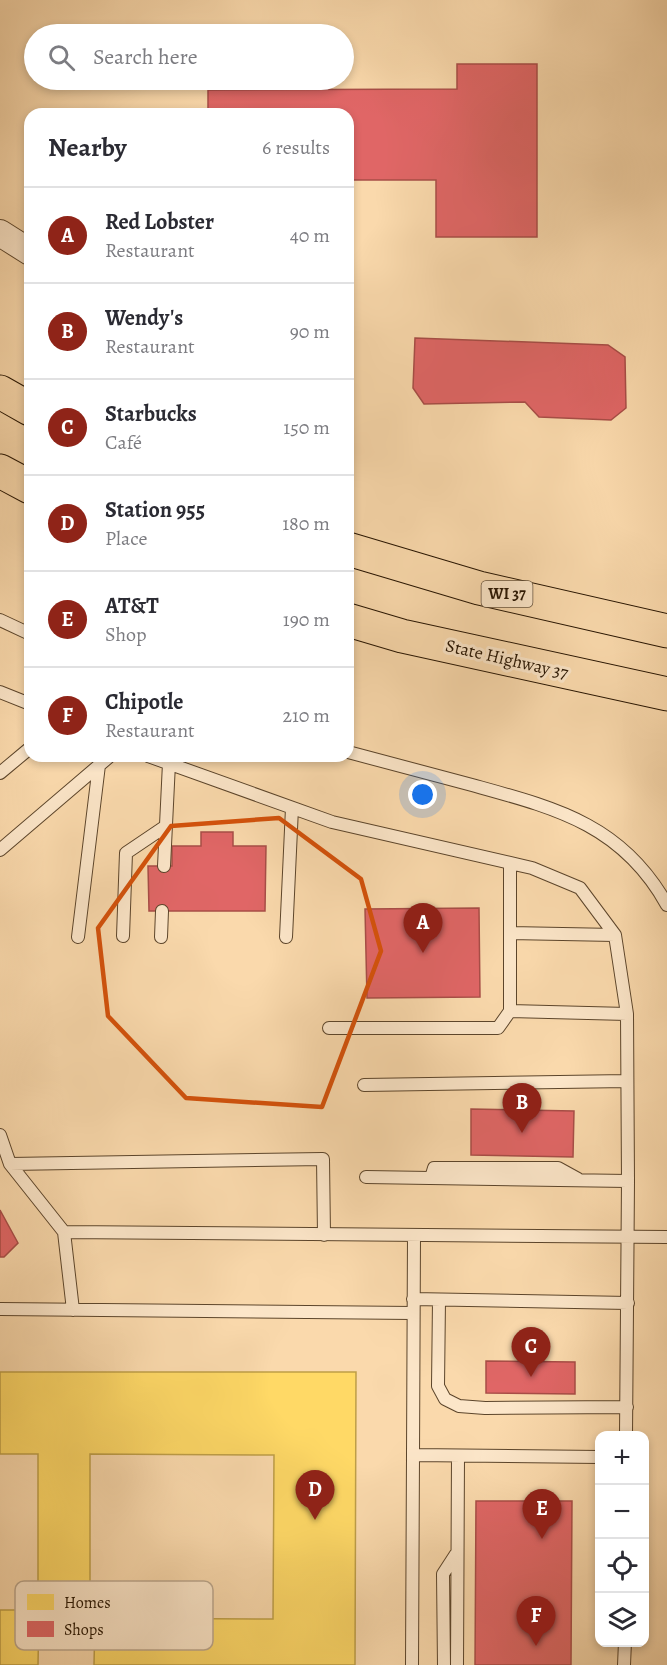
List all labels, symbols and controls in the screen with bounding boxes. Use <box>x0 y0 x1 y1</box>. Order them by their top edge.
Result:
search box <box>24 24 354 90</box>
icon: search <box>45 41 78 74</box>
text: Search here <box>93 42 198 72</box>
text: Nearby <box>48 130 127 165</box>
text: 6 results <box>262 134 330 161</box>
text: Red Lobster <box>105 207 214 237</box>
text: A <box>61 222 74 249</box>
text: 40 m <box>290 222 330 249</box>
text: Restaurant <box>105 237 195 264</box>
text: Wendy's <box>105 303 183 333</box>
text: B <box>61 318 74 345</box>
text: 90 m <box>290 318 330 345</box>
text: Restaurant <box>105 333 195 360</box>
text: Starbucks <box>105 399 197 429</box>
text: C <box>61 414 74 441</box>
text: 150 m <box>283 414 330 441</box>
text: Café <box>105 429 142 456</box>
text: Station 955 <box>105 495 205 525</box>
text: D <box>61 510 74 537</box>
text: 180 m <box>282 510 330 537</box>
text: Place <box>105 525 147 552</box>
road number: WI 37 <box>482 581 532 607</box>
text: AT&T <box>105 591 159 621</box>
text: E <box>62 606 73 633</box>
text: 190 m <box>283 606 330 633</box>
text: Shop <box>105 621 147 648</box>
street label: State Highway 37 <box>443 633 571 685</box>
text: Chipotle <box>105 687 183 717</box>
text: F <box>62 702 73 729</box>
text: 210 m <box>282 702 330 729</box>
text: Restaurant <box>105 717 195 744</box>
your location <box>408 780 437 809</box>
pin: A <box>404 904 442 953</box>
pin: B <box>502 1084 542 1133</box>
pin: C <box>512 1328 550 1377</box>
map controls <box>595 1431 649 1647</box>
button: + <box>595 1431 649 1485</box>
pin: D <box>296 1470 334 1520</box>
button: − <box>595 1485 649 1539</box>
pin: E <box>522 1490 562 1539</box>
button: locate <box>595 1539 649 1593</box>
legend <box>15 1581 213 1650</box>
text: Homes <box>64 1592 111 1614</box>
button: layers <box>595 1593 649 1647</box>
pin: F <box>516 1596 556 1646</box>
text: Shops <box>64 1619 104 1641</box>

